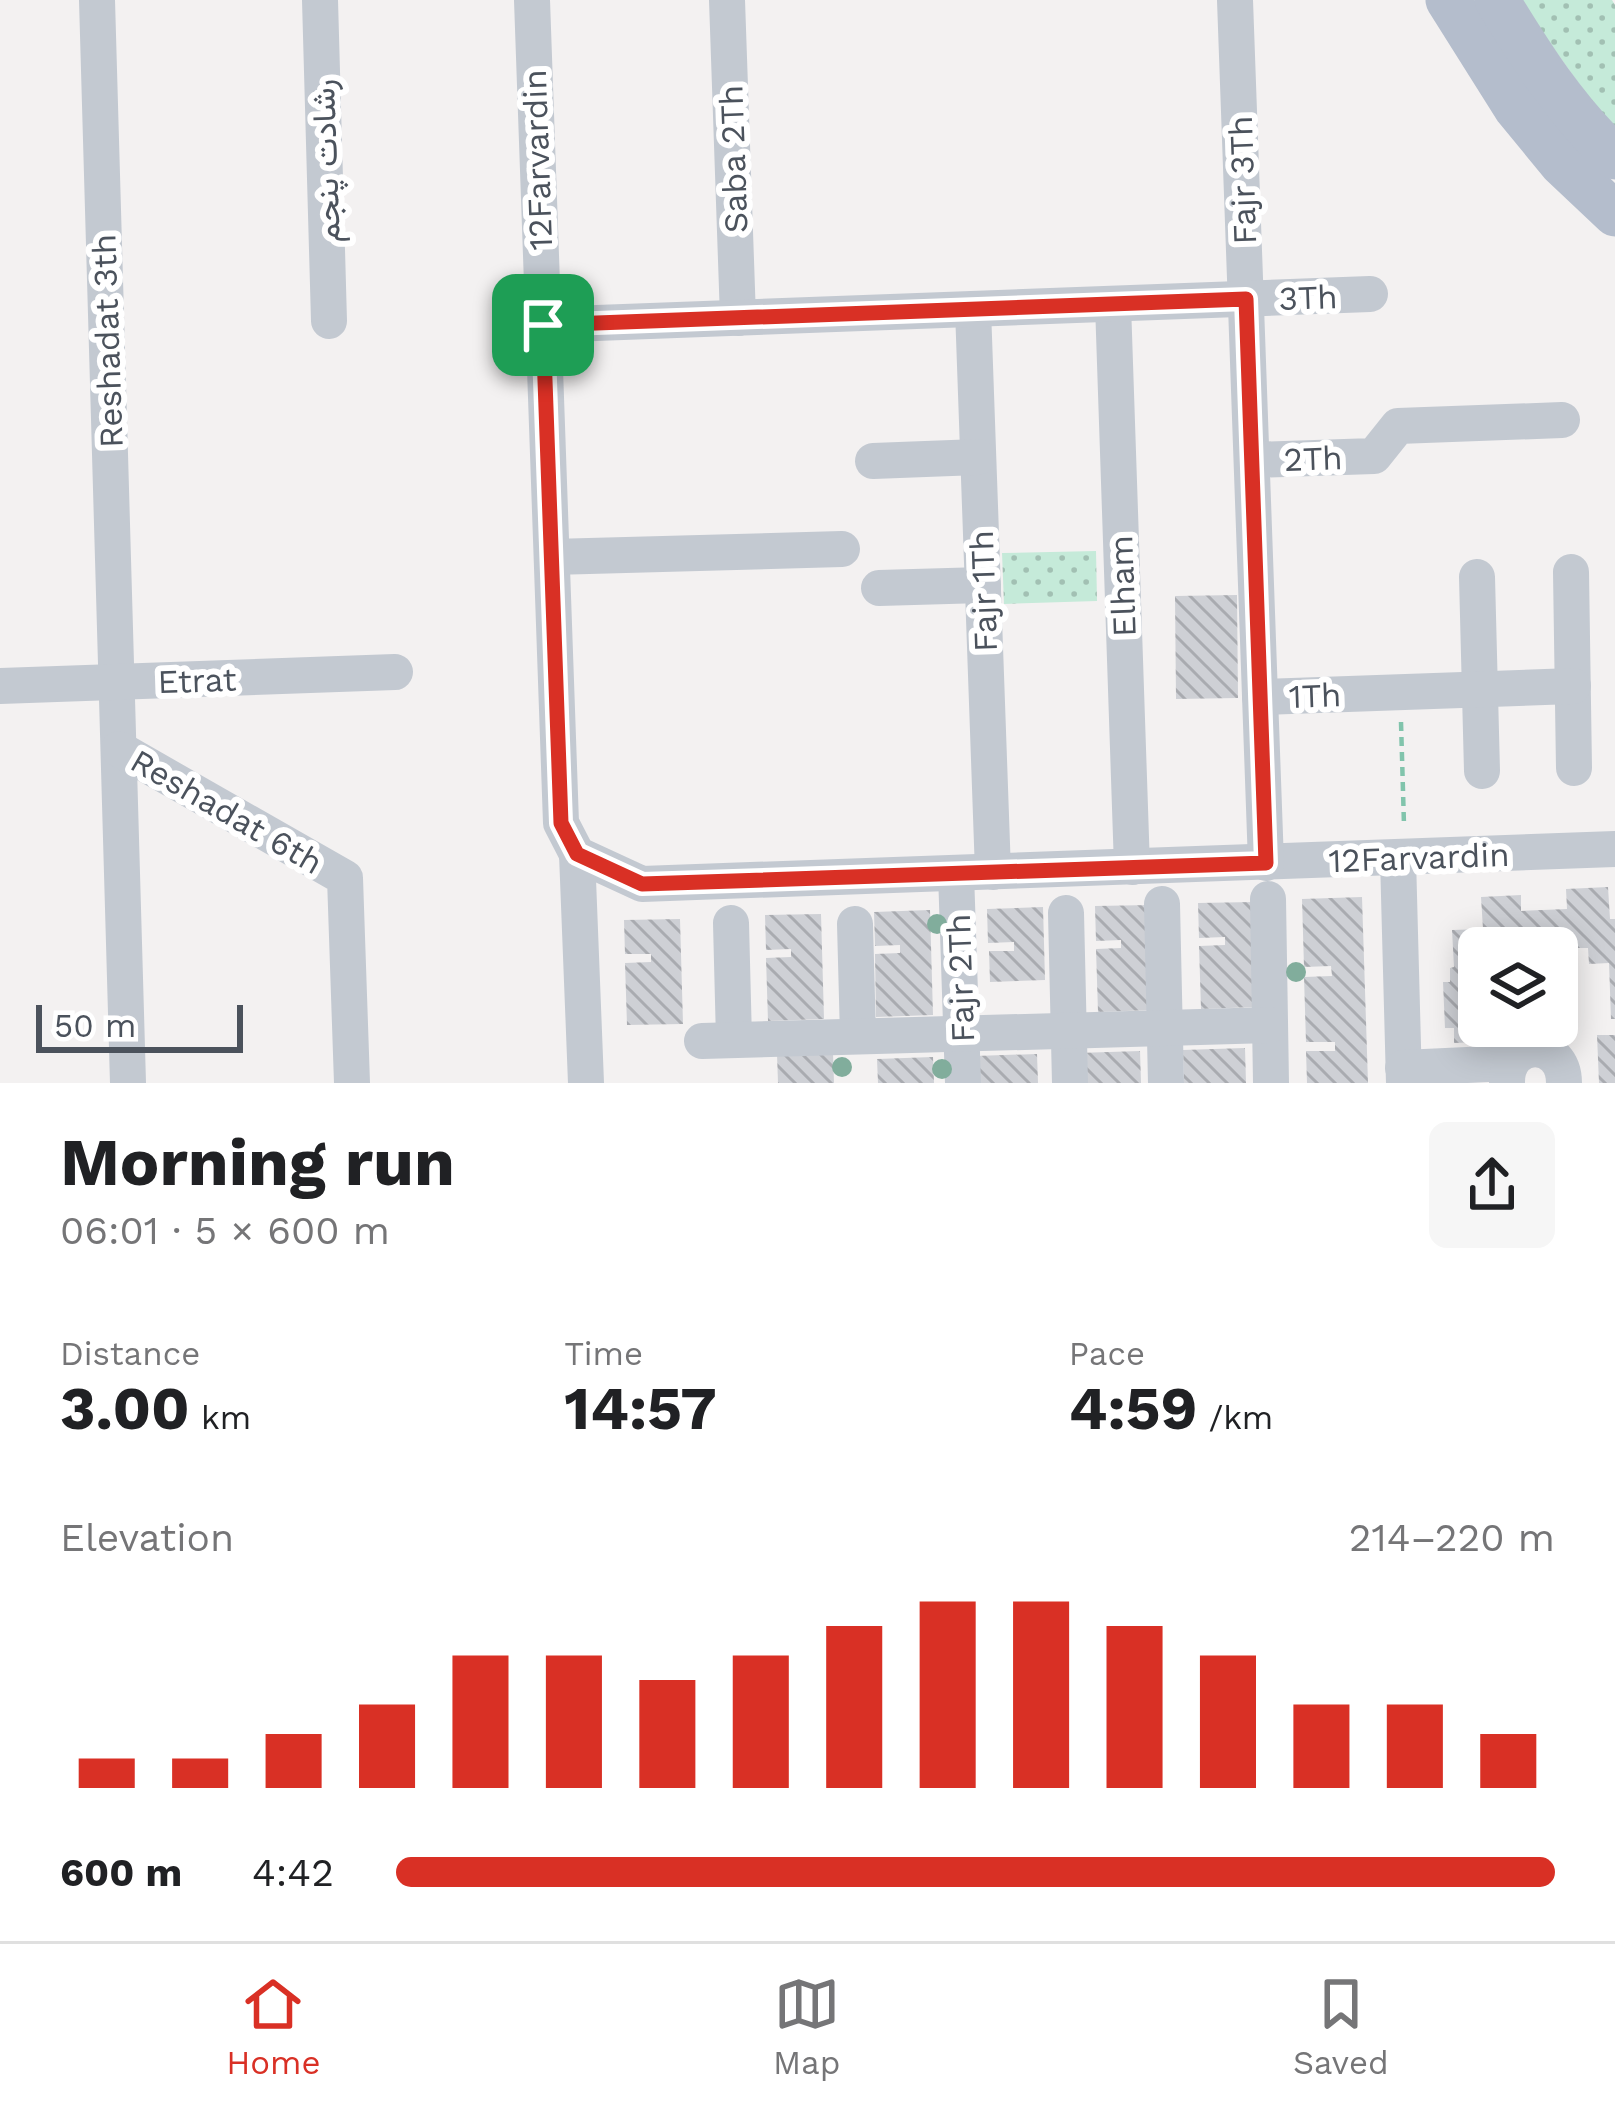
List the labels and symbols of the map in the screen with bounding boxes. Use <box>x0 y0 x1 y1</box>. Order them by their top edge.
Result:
street label: 12Farvardin <box>515 69 560 251</box>
street label: رشادت پنجم <box>303 78 351 244</box>
street label: Saba 2Th <box>711 84 756 234</box>
street label: Fajr 3Th <box>1221 115 1264 245</box>
street label: Reshadat 3th <box>84 233 131 449</box>
pin <box>492 274 594 376</box>
street label: 3Th <box>1278 277 1338 318</box>
street label: 2Th <box>1283 438 1343 479</box>
street label: Fajr 1Th <box>962 529 1005 653</box>
street label: Elham <box>1101 534 1144 637</box>
street label: Etrat <box>157 660 237 701</box>
street label: 1Th <box>1288 675 1342 716</box>
street label: Reshadat 6th <box>124 741 330 882</box>
street label: 12Farvardin <box>1328 835 1510 880</box>
street label: Fajr 2Th <box>939 913 982 1043</box>
scale bar <box>36 999 243 1052</box>

